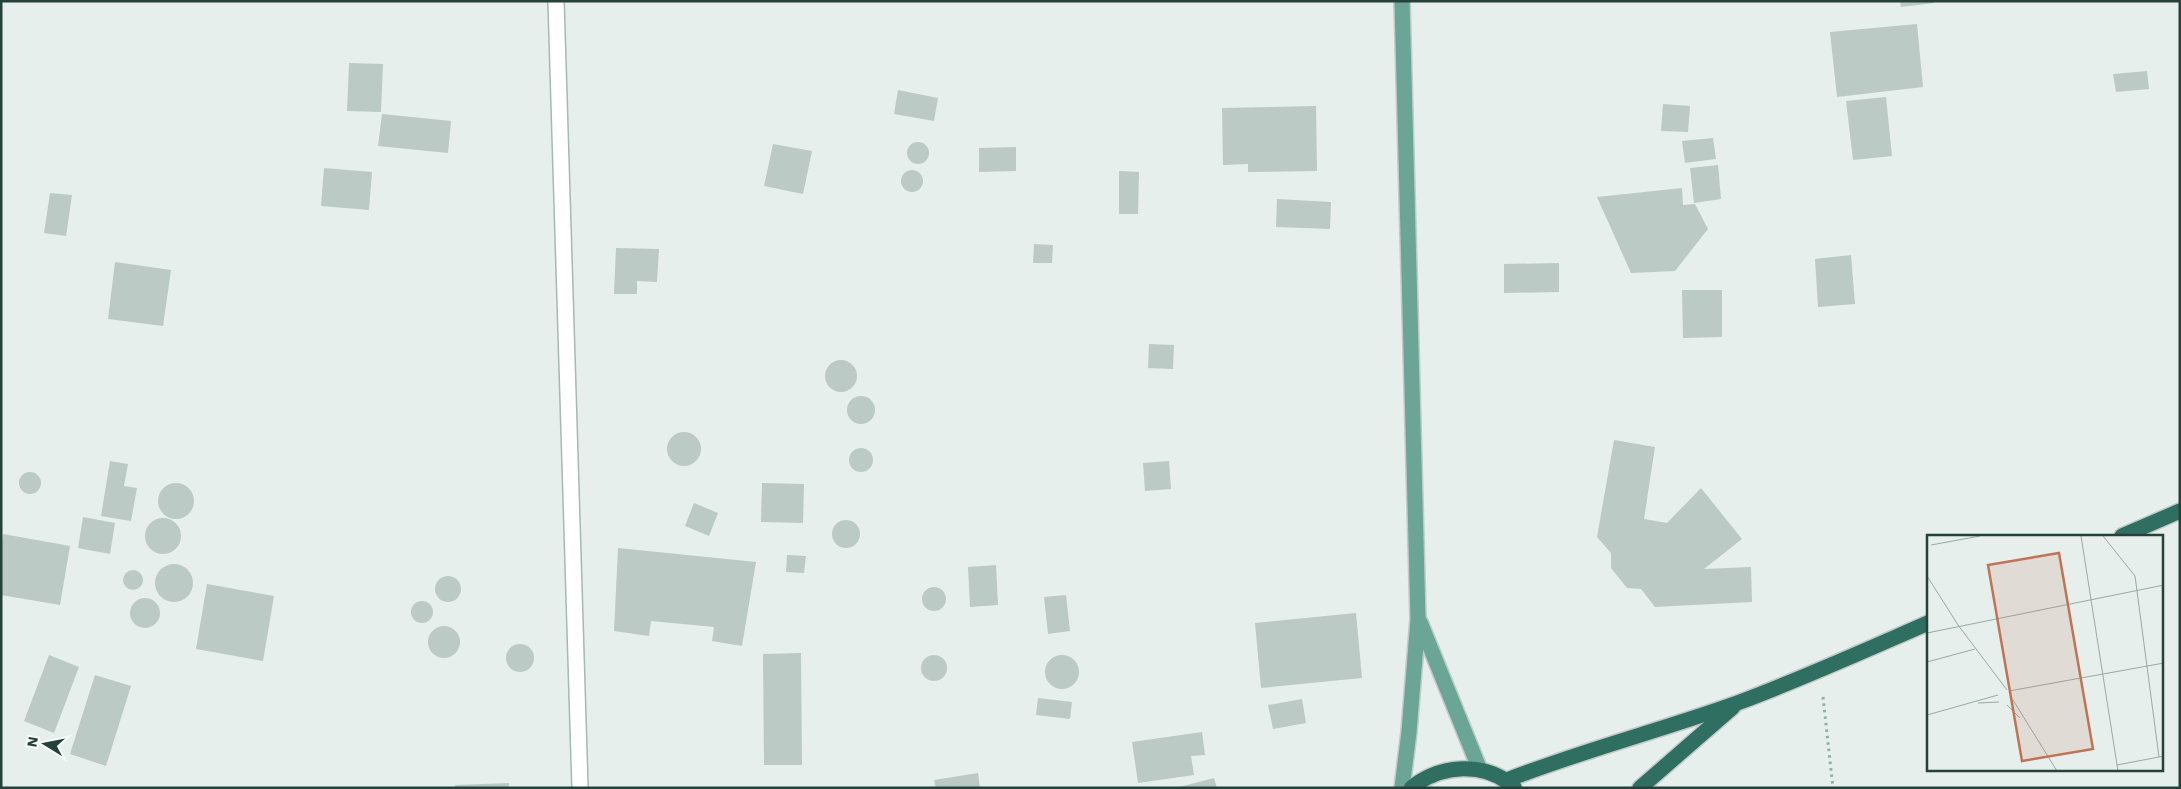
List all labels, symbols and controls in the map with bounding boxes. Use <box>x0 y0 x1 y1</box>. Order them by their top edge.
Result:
inset map <box>1927 535 2164 772</box>
north arrow <box>20 719 70 769</box>
text: N <box>23 735 41 748</box>

